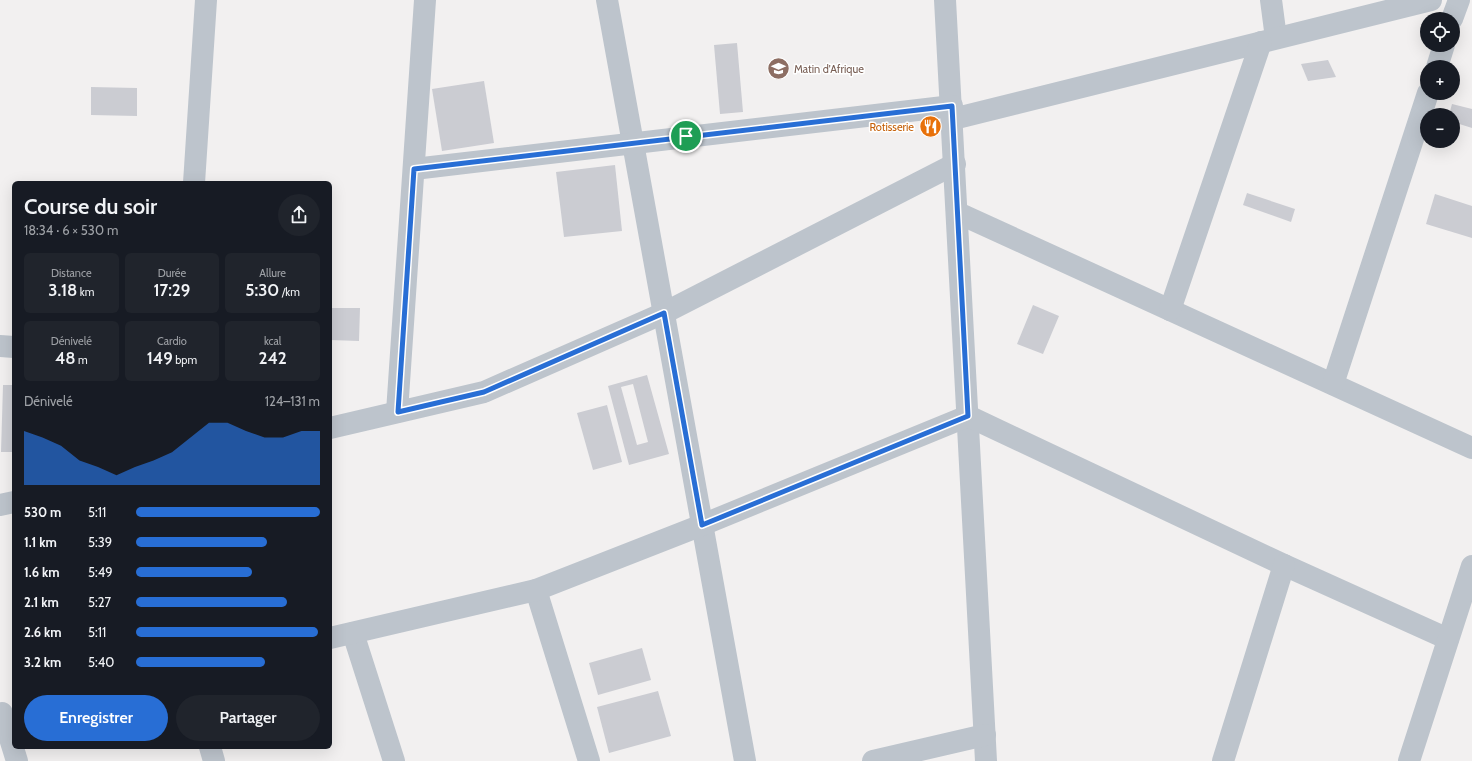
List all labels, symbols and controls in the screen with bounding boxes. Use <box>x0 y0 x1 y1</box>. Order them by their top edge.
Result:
map controls <box>1420 12 1460 148</box>
button: locate <box>1420 12 1460 52</box>
school or university icon: Matin d'Afrique <box>766 56 792 82</box>
button: + <box>1420 60 1460 100</box>
place label: Matin d'Afrique <box>794 62 864 76</box>
button: − <box>1420 108 1460 148</box>
restaurant icon: Rotisserie <box>917 114 943 140</box>
pin <box>669 119 703 153</box>
place label: Rotisserie <box>869 120 914 134</box>
icon: arrive <box>675 125 697 147</box>
text: Course du soir <box>24 193 157 220</box>
button: share <box>278 194 320 236</box>
text: 18:34 · 6 × 530 m <box>24 222 118 238</box>
text: Distance <box>51 266 92 280</box>
text: Durée <box>158 266 186 280</box>
text: Allure <box>259 266 286 280</box>
text: 3.18 <box>48 280 77 300</box>
text: 17:29 <box>154 280 190 300</box>
text: 5:30 <box>245 280 279 300</box>
text: km <box>77 285 94 299</box>
text: /km <box>279 285 300 299</box>
text: Dénivelé <box>51 334 92 348</box>
text: Cardio <box>157 334 187 348</box>
text: kcal <box>264 334 281 348</box>
text: 48 <box>55 348 76 368</box>
text: 149 <box>147 348 173 368</box>
text: 242 <box>259 348 287 368</box>
text: m <box>76 353 88 367</box>
text: bpm <box>173 353 197 367</box>
text: Dénivelé <box>24 393 73 409</box>
text: 124–131 m <box>265 393 320 409</box>
text: 530 m <box>24 504 61 520</box>
text: 5:11 <box>88 504 106 520</box>
text: 1.1 km <box>24 534 57 550</box>
text: 5:39 <box>88 534 112 550</box>
text: 1.6 km <box>24 564 60 580</box>
text: 5:49 <box>88 564 113 580</box>
text: 2.1 km <box>24 594 59 610</box>
text: 5:27 <box>88 594 111 610</box>
text: 2.6 km <box>24 624 62 640</box>
text: 5:11 <box>88 624 106 640</box>
text: 3.2 km <box>24 654 61 670</box>
text: 5:40 <box>88 654 114 670</box>
button: Enregistrer <box>24 695 168 741</box>
button: Partager <box>176 695 320 741</box>

